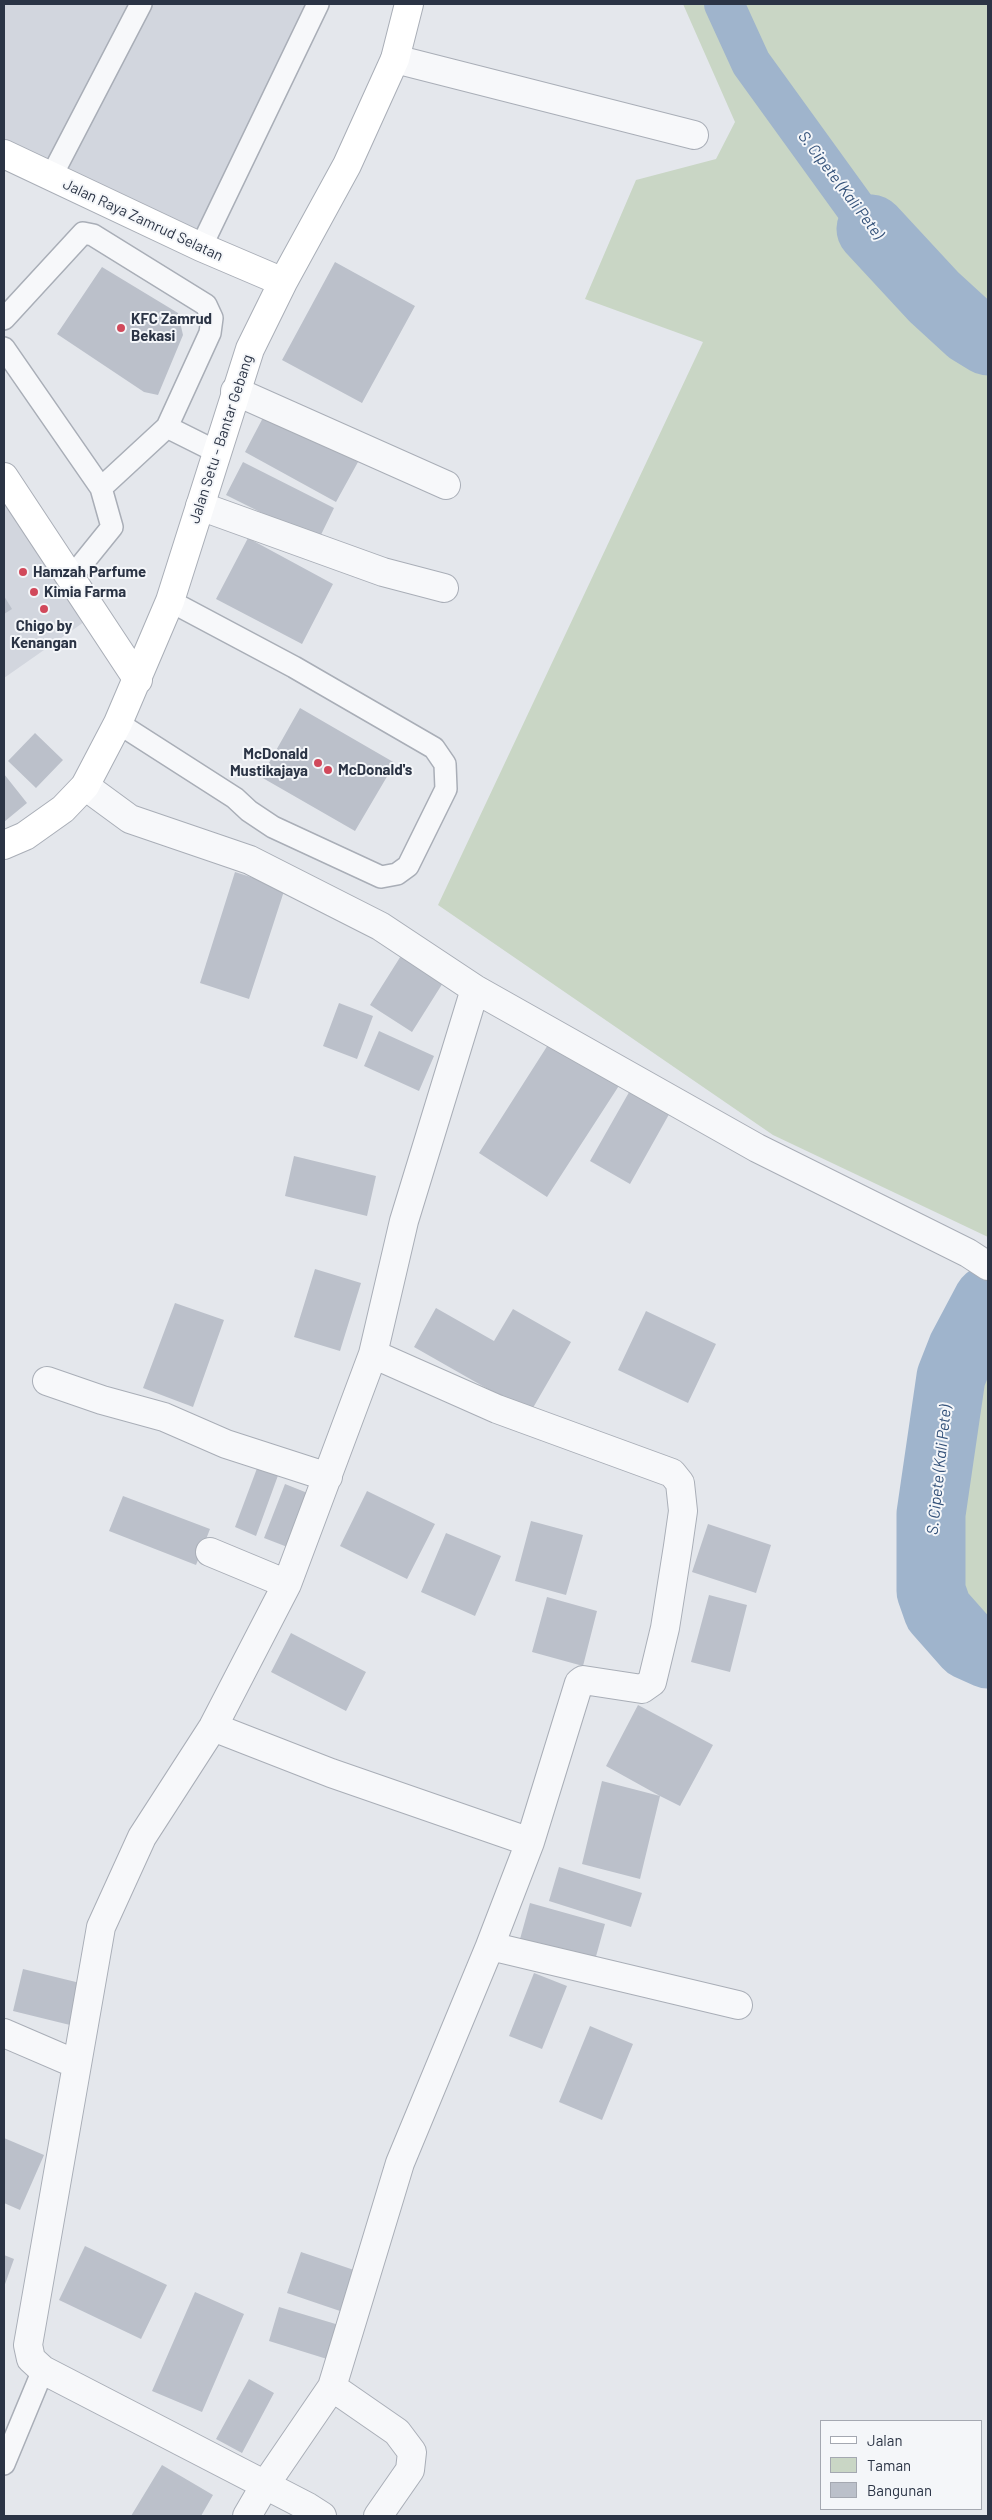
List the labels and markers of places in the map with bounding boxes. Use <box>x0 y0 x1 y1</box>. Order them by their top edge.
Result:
place label: KFC Zamrud Bekasi <box>131 310 212 345</box>
marker: KFC Zamrud Bekasi <box>115 322 127 334</box>
place label: Hamzah Parfume <box>33 563 146 581</box>
marker: Hamzah Parfume <box>17 566 29 578</box>
place label: Kimia Farma <box>44 583 126 601</box>
marker: Kimia Farma <box>28 586 40 598</box>
marker: Chigo by Kenangan <box>38 603 50 615</box>
place label: Chigo by Kenangan <box>11 617 77 652</box>
place label: McDonald Mustikajaya <box>230 745 308 780</box>
marker: McDonald Mustikajaya <box>312 757 324 769</box>
place label: McDonald's <box>338 761 412 779</box>
marker: McDonald's <box>322 764 334 776</box>

